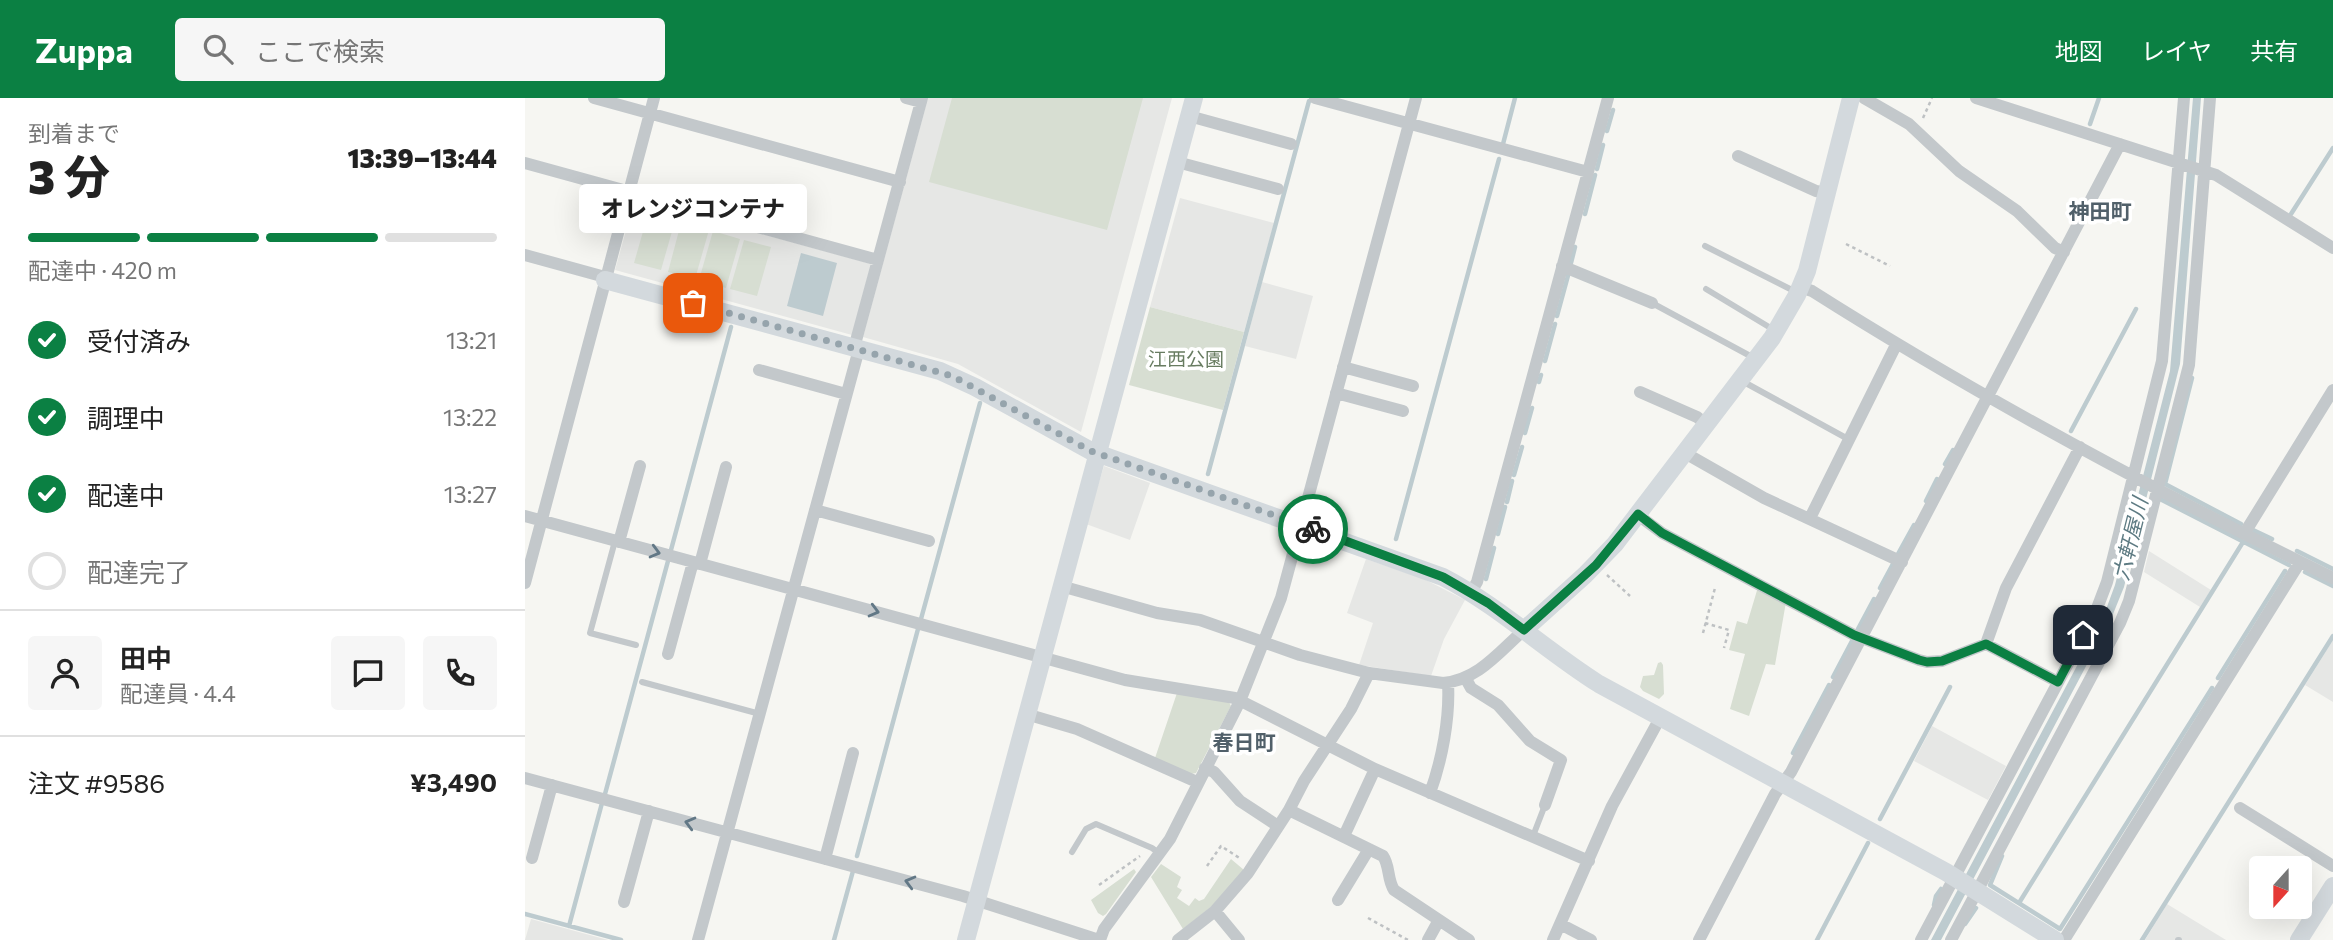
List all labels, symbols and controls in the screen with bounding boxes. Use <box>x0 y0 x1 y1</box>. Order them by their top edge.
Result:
search box <box>175 18 665 81</box>
text: Zuppa <box>35 29 133 70</box>
icon: search <box>199 30 237 68</box>
text: ここで検索 <box>255 35 385 66</box>
text: 地図 <box>2055 36 2103 65</box>
text: レイヤ <box>2141 36 2212 65</box>
text: 共有 <box>2250 36 2298 65</box>
text: 到着まで <box>28 119 120 147</box>
text: 13:39–13:44 <box>347 142 497 173</box>
text: 3 分 <box>28 147 110 203</box>
callout: オレンジコンテナ <box>579 184 807 233</box>
text: オレンジコンテナ <box>601 194 785 222</box>
district label: 神田町 <box>2069 198 2132 223</box>
text: 配達中 · 420 m <box>28 256 177 284</box>
pin <box>663 273 723 333</box>
icon: bag <box>674 284 712 322</box>
icon: check <box>28 321 66 359</box>
text: 受付済み <box>87 325 191 356</box>
text: 13:21 <box>446 326 497 354</box>
park label: 江西公園 <box>1148 347 1224 370</box>
icon: check <box>28 398 66 436</box>
text: 調理中 <box>87 402 165 433</box>
text: 13:22 <box>443 403 497 431</box>
icon: check <box>28 475 66 513</box>
text: 配達中 <box>87 479 165 510</box>
text: 13:27 <box>444 480 497 508</box>
water label: 六軒屋川 <box>2107 493 2152 582</box>
courier <box>1278 494 1348 564</box>
icon: bike <box>1294 510 1332 548</box>
one-way arrow <box>649 543 661 558</box>
text: 配達完了 <box>87 556 191 587</box>
one-way arrow <box>868 603 880 618</box>
pin <box>2053 605 2113 665</box>
icon: home <box>2064 616 2102 654</box>
button: person <box>28 636 102 710</box>
button: chat <box>331 636 405 710</box>
button: phone <box>423 636 497 710</box>
text: 田中 <box>120 642 172 673</box>
text: 配達員 · 4.4 <box>120 679 236 707</box>
district label: 春日町 <box>1213 729 1276 754</box>
text: ¥3,490 <box>410 766 497 797</box>
text: 注文 #9586 <box>28 767 165 798</box>
one-way arrow <box>685 816 697 831</box>
north arrow <box>2249 856 2312 919</box>
map controls <box>2249 856 2312 919</box>
one-way arrow <box>904 876 916 890</box>

